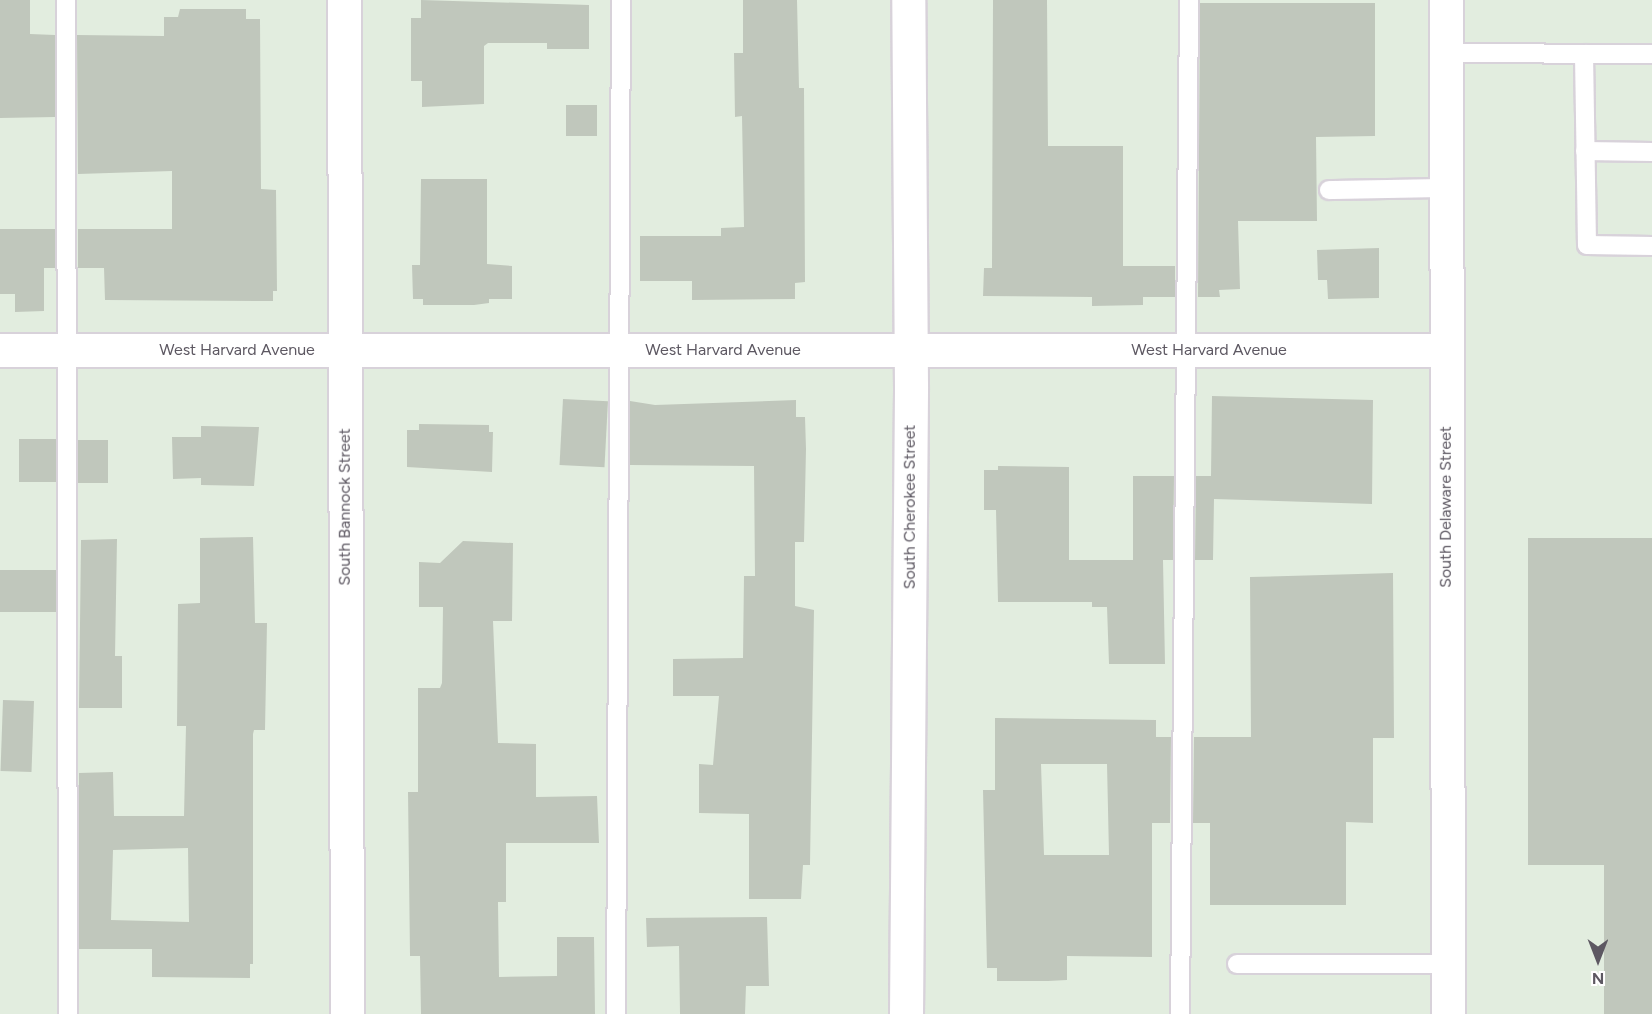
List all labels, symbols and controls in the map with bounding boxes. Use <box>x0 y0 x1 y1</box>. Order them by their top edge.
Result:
street label: West Harvard Avenue <box>159 340 315 360</box>
street label: West Harvard Avenue <box>645 340 801 360</box>
street label: West Harvard Avenue <box>1131 340 1287 360</box>
street label: South Cherokee Street <box>900 425 920 589</box>
street label: South Delaware Street <box>1436 426 1456 588</box>
street label: South Bannock Street <box>335 428 355 586</box>
north arrow <box>1568 930 1628 990</box>
text: N <box>1592 969 1604 988</box>

